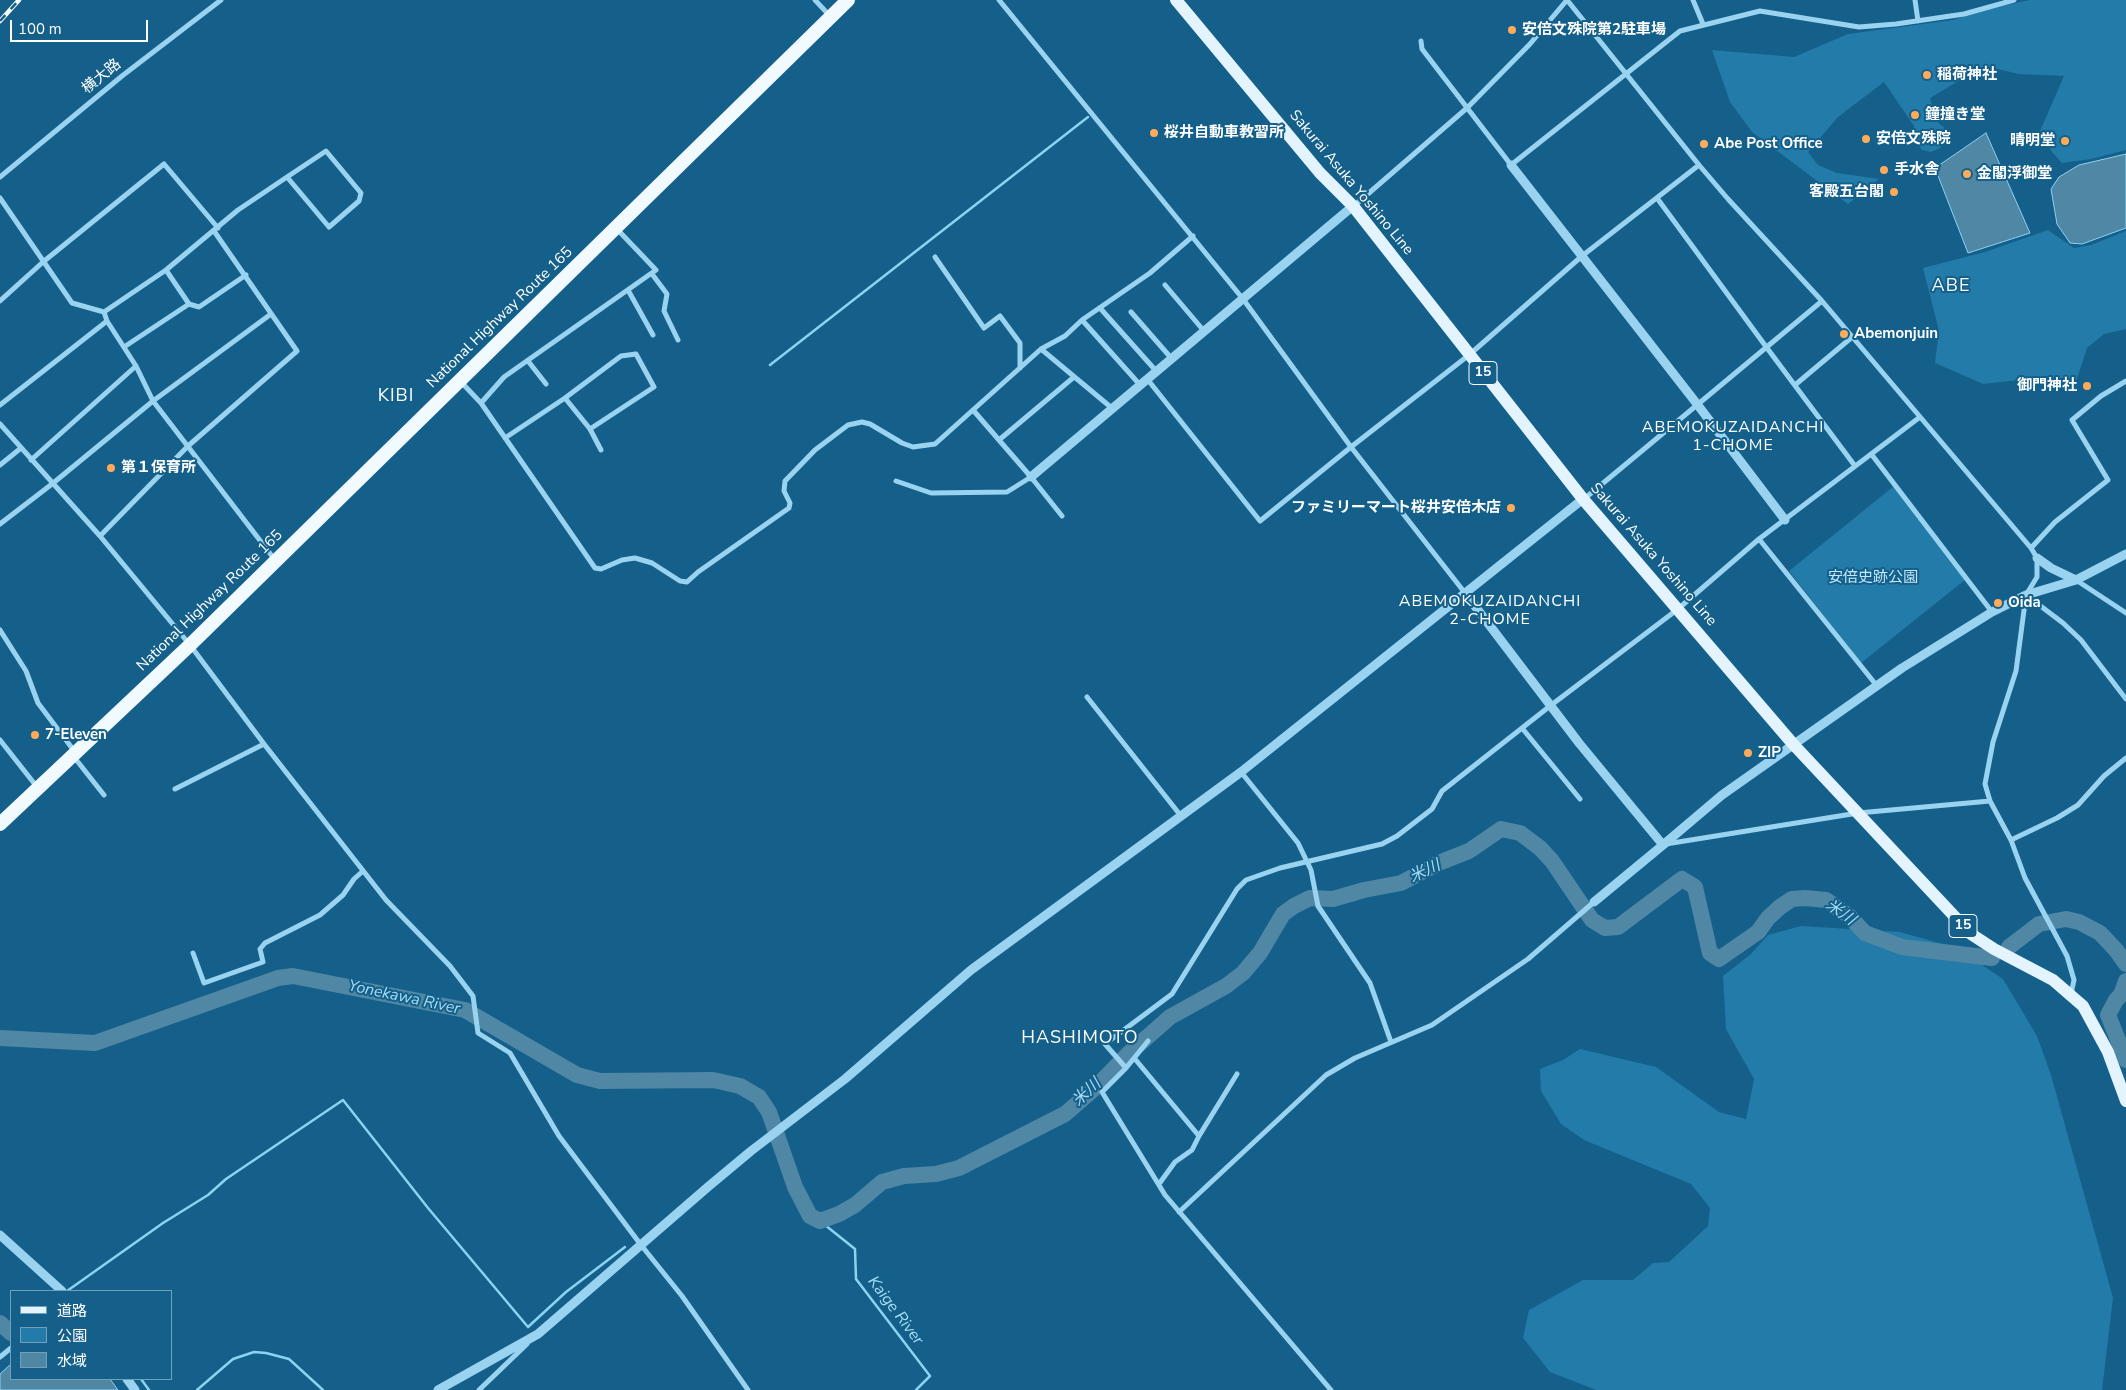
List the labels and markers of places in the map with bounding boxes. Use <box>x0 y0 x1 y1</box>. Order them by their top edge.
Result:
place label: 安倍文殊院第2駐車場 <box>1522 21 1666 39</box>
marker: 安倍文殊院第2駐車場 <box>1506 24 1518 36</box>
place label: 稲荷神社 <box>1937 66 1997 84</box>
marker: 稲荷神社 <box>1921 69 1933 81</box>
place label: 鐘撞き堂 <box>1925 106 1985 124</box>
marker: 鐘撞き堂 <box>1909 109 1921 121</box>
place label: 桜井自動車教習所 <box>1164 124 1284 142</box>
marker: 桜井自動車教習所 <box>1148 127 1160 139</box>
place label: 安倍文殊院 <box>1876 130 1951 148</box>
place label: 晴明堂 <box>2010 132 2055 150</box>
marker: 安倍文殊院 <box>1860 133 1872 145</box>
place label: Abe Post Office <box>1714 135 1823 153</box>
marker: 晴明堂 <box>2059 135 2071 147</box>
marker: Abe Post Office <box>1698 138 1710 150</box>
place label: 手水舎 <box>1894 161 1939 179</box>
marker: 手水舎 <box>1878 164 1890 176</box>
place label: 金閣浮御堂 <box>1977 165 2052 183</box>
marker: 金閣浮御堂 <box>1961 168 1973 180</box>
place label: 客殿五台閣 <box>1809 183 1884 201</box>
marker: 客殿五台閣 <box>1888 186 1900 198</box>
place label: Abemonjuin <box>1854 325 1938 343</box>
marker: Abemonjuin <box>1838 328 1850 340</box>
place label: 御門神社 <box>2017 377 2077 395</box>
marker: 御門神社 <box>2081 380 2093 392</box>
place label: 第１保育所 <box>121 459 196 477</box>
marker: 第１保育所 <box>105 462 117 474</box>
place label: ファミリーマート桜井安倍木店 <box>1291 499 1501 517</box>
marker: ファミリーマート桜井安倍木店 <box>1505 502 1517 514</box>
place label: Oida <box>2008 594 2041 612</box>
marker: Oida <box>1992 597 2004 609</box>
place label: 7-Eleven <box>45 726 107 744</box>
marker: 7-Eleven <box>29 729 41 741</box>
place label: ZIP <box>1758 744 1781 762</box>
marker: ZIP <box>1742 747 1754 759</box>

